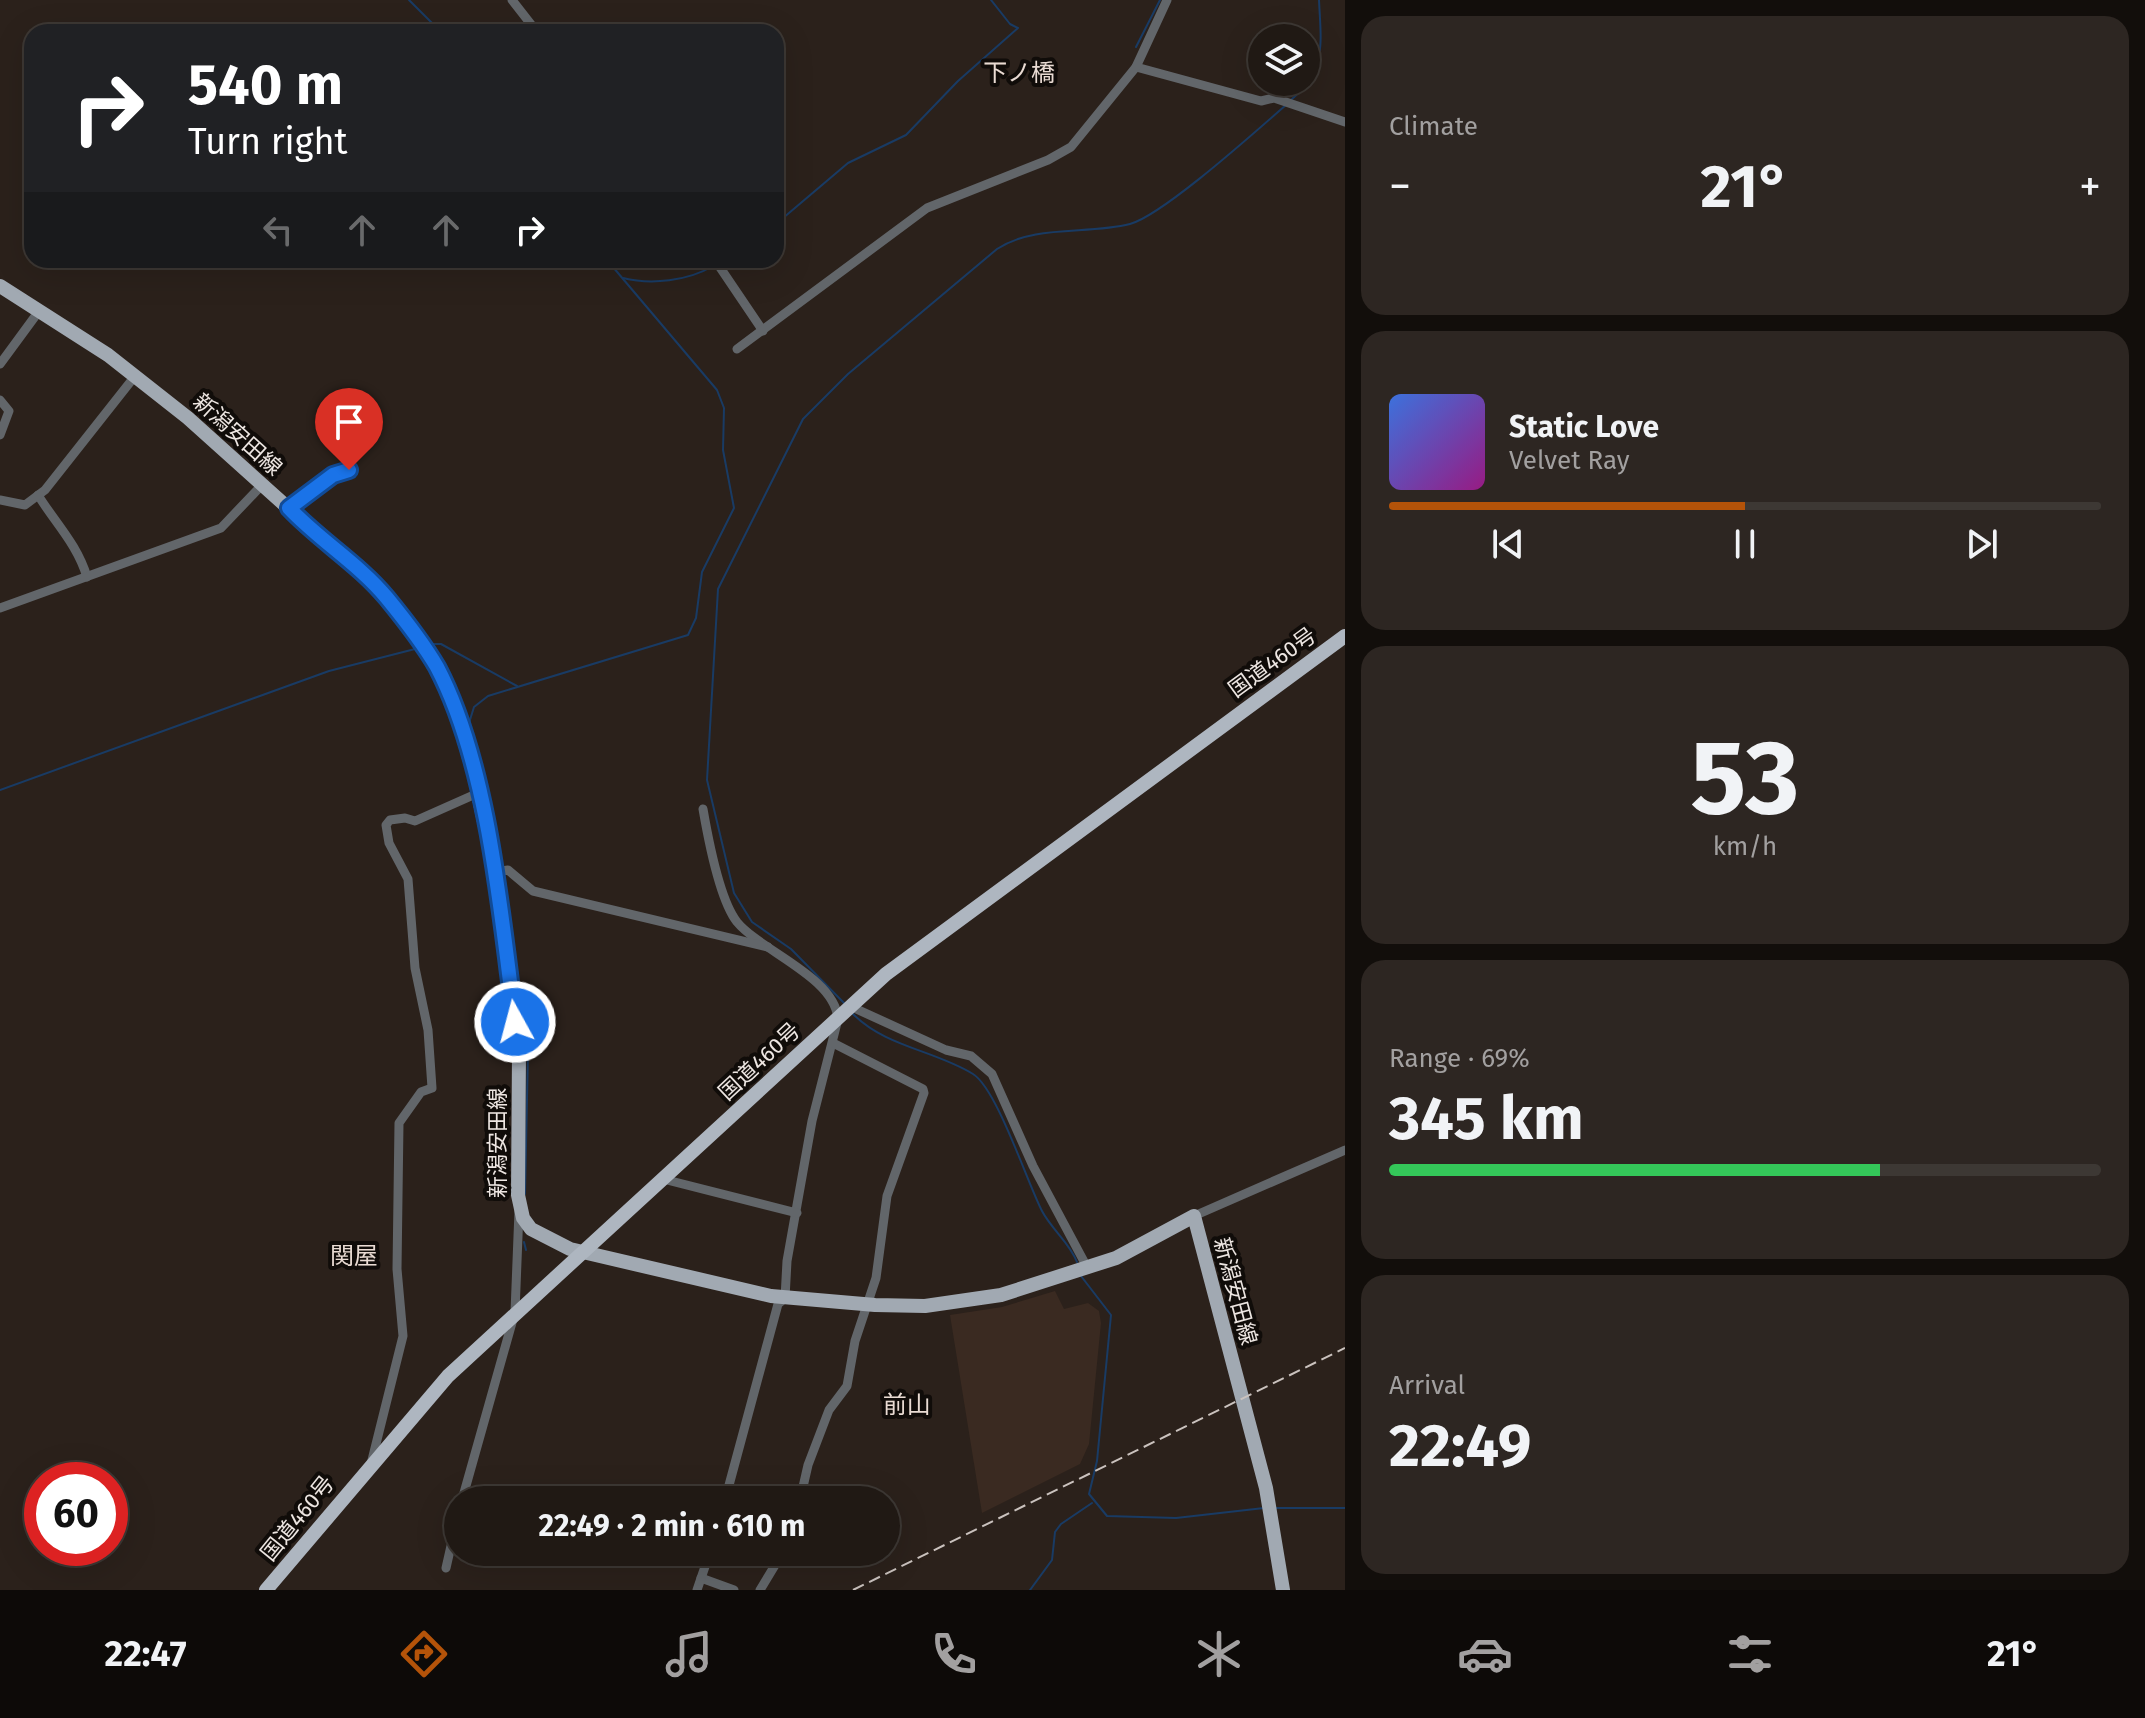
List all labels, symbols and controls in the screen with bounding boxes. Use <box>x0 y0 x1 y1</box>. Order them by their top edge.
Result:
map controls <box>1248 24 1320 96</box>
button: layers <box>1248 24 1320 96</box>
text: 540 m <box>188 52 343 119</box>
icon: right <box>56 56 160 160</box>
district label: 下ノ橋 <box>983 59 1055 87</box>
text: Climate <box>1389 111 1478 142</box>
text: Turn right <box>188 120 348 164</box>
text: 21° <box>1701 151 1789 223</box>
text: − <box>1389 160 1411 213</box>
text: + <box>2079 160 2101 213</box>
icon: left <box>256 208 300 252</box>
icon: ahead <box>340 208 384 252</box>
icon: ahead <box>424 208 468 252</box>
icon: right <box>508 208 552 252</box>
street label: 新潟安田線 <box>188 388 288 481</box>
pin <box>315 388 383 470</box>
icon: arrive <box>327 400 371 444</box>
text: Static Love <box>1509 409 1659 445</box>
text: Velvet Ray <box>1509 445 1629 476</box>
icon: previous <box>1486 522 1530 566</box>
icon: pause <box>1723 522 1767 566</box>
icon: next <box>1960 522 2004 566</box>
street label: 国道460号 <box>1223 622 1321 703</box>
text: 53 <box>1691 716 1799 841</box>
text: km/h <box>1713 831 1777 862</box>
position arrow <box>473 980 557 1064</box>
street label: 国道460号 <box>713 1017 806 1106</box>
text: Range · 69% <box>1389 1043 1530 1074</box>
text: 345 km <box>1389 1083 1584 1155</box>
street label: 新潟安田線 <box>484 1088 511 1198</box>
street label: 新潟安田線 <box>1208 1235 1263 1348</box>
district label: 関屋 <box>330 1242 378 1270</box>
text: Arrival <box>1389 1370 1465 1401</box>
district label: 前山 <box>883 1391 931 1419</box>
text: 22:49 <box>1389 1410 1531 1482</box>
speed limit sign: 60 <box>24 1462 128 1566</box>
street label: 国道460号 <box>255 1470 340 1566</box>
text: 22:49 · 2 min · 610 m <box>539 1508 805 1544</box>
icon: directions <box>396 1626 452 1682</box>
icon: music <box>661 1626 717 1682</box>
icon: phone <box>926 1626 982 1682</box>
icon: climate <box>1191 1626 1247 1682</box>
icon: car <box>1457 1626 1513 1682</box>
icon: filters <box>1722 1626 1778 1682</box>
text: 22:47 <box>105 1632 186 1676</box>
text: 21° <box>1987 1632 2040 1676</box>

